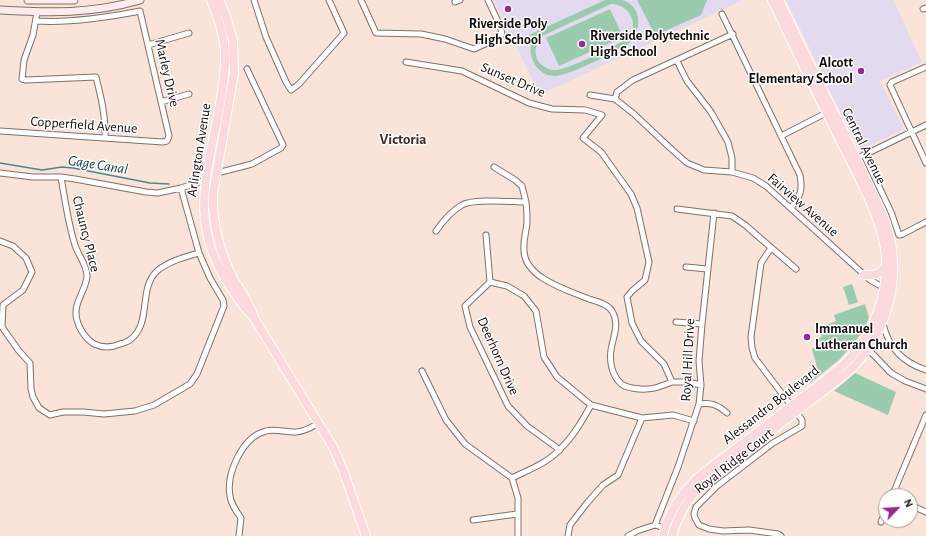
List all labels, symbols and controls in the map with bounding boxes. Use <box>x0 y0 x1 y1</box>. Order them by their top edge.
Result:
marker: Riverside Poly High School <box>503 4 513 14</box>
place label: Riverside Poly High School <box>469 16 547 48</box>
place label: Riverside Polytechnic High School <box>590 28 709 60</box>
street label: Marley Drive <box>151 37 183 109</box>
marker: Riverside Polytechnic High School <box>577 39 587 49</box>
place label: Alcott Elementary School <box>748 55 853 88</box>
street label: Sunset Drive <box>478 59 548 101</box>
marker: Alcott Elementary School <box>856 66 866 76</box>
street label: Arlington Avenue <box>183 102 215 198</box>
street label: Central Avenue <box>838 105 890 187</box>
street label: Copperfield Avenue <box>30 113 138 137</box>
district label: Victoria <box>379 130 427 148</box>
water label: Gage Canal <box>67 151 129 179</box>
street label: Fairview Avenue <box>764 170 842 240</box>
street label: Chauncy Place <box>68 194 104 274</box>
street label: Deerhorn Drive <box>473 314 523 398</box>
street label: Royal Hill Drive <box>677 318 699 402</box>
place label: Immanuel Lutheran Church <box>815 321 908 354</box>
marker: Immanuel Lutheran Church <box>802 332 812 342</box>
street label: Alessandro Boulevard <box>719 362 823 448</box>
street label: Royal Ridge Court <box>691 425 777 497</box>
north arrow <box>878 488 918 528</box>
text: N <box>902 497 915 509</box>

